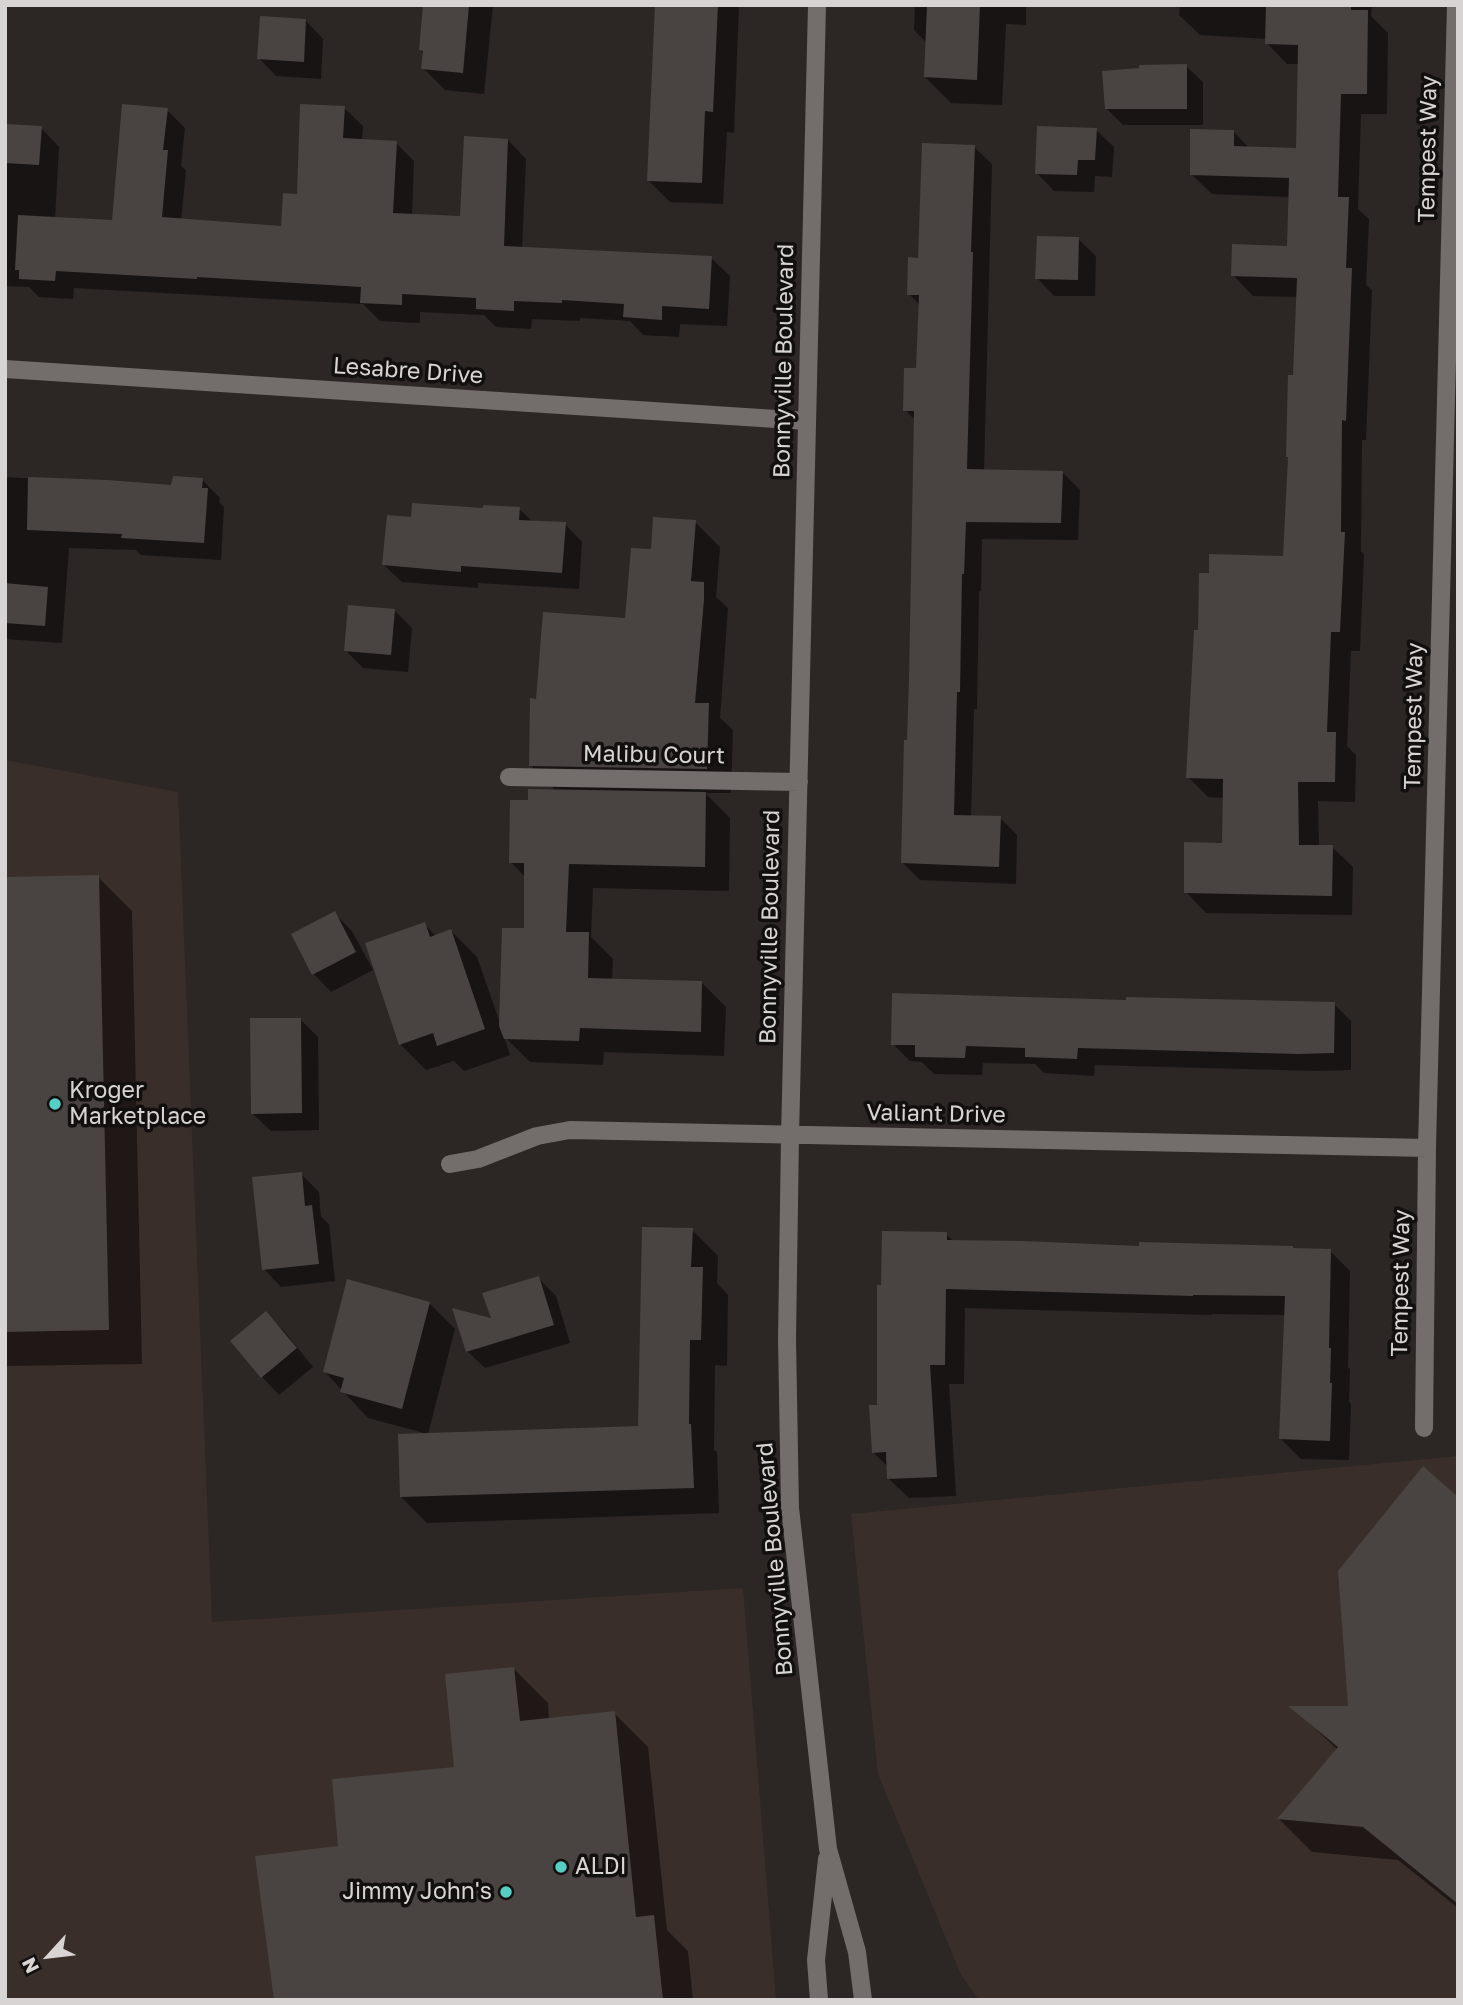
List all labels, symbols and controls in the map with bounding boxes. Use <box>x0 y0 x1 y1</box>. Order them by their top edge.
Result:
street label: Tempest Way <box>1413 75 1443 223</box>
street label: Bonnyville Boulevard <box>768 244 800 478</box>
street label: Lesabre Drive <box>332 352 484 390</box>
street label: Tempest Way <box>1399 642 1429 790</box>
street label: Malibu Court <box>583 740 725 770</box>
street label: Bonnyville Boulevard <box>754 810 786 1044</box>
place label: Kroger Marketplace <box>69 1077 206 1131</box>
marker: Kroger Marketplace <box>47 1096 63 1112</box>
street label: Valiant Drive <box>866 1099 1006 1129</box>
street label: Tempest Way <box>1386 1209 1416 1357</box>
street label: Bonnyville Boulevard <box>751 1441 799 1677</box>
place label: ALDI <box>575 1853 627 1881</box>
marker: ALDI <box>553 1859 569 1875</box>
place label: Jimmy John's <box>342 1878 492 1906</box>
marker: Jimmy John's <box>498 1884 514 1900</box>
north arrow <box>14 1921 84 1991</box>
text: N <box>16 1954 43 1977</box>

